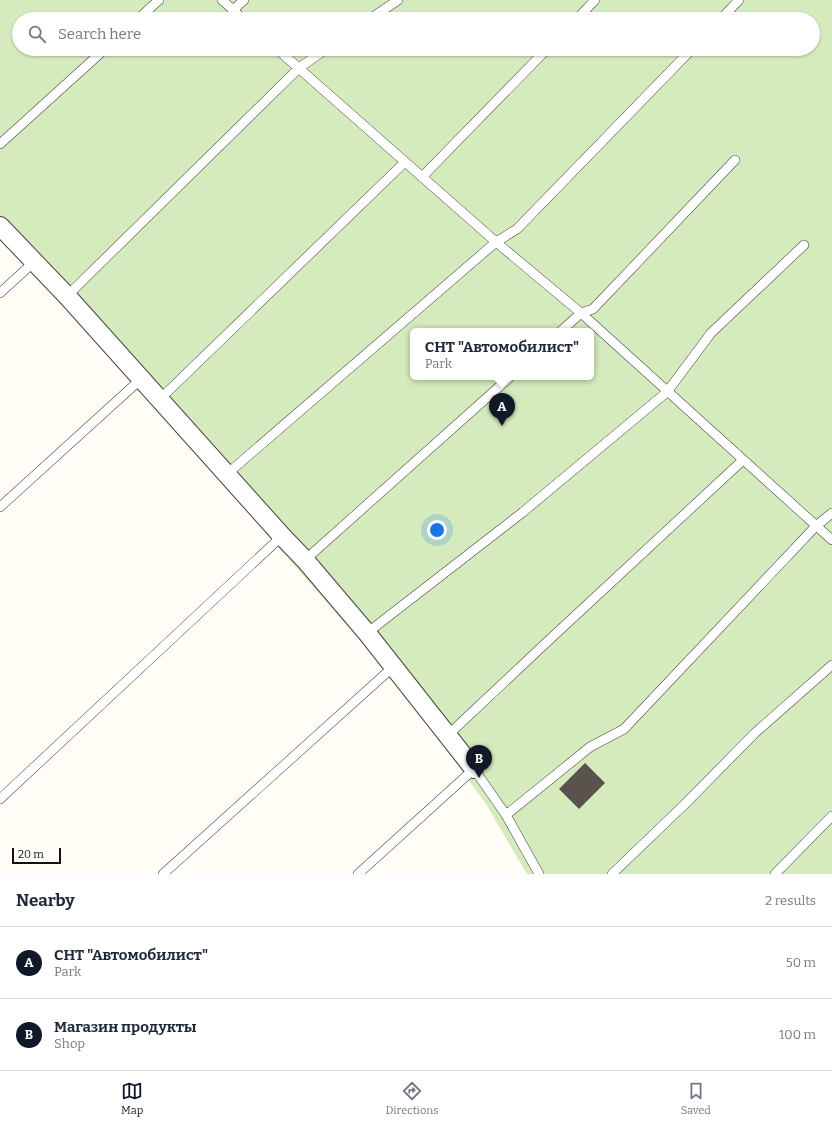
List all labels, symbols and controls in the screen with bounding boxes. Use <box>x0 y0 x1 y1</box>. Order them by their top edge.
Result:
search box <box>12 12 820 56</box>
icon: search <box>26 23 48 45</box>
text: Search here <box>58 25 141 43</box>
popup <box>410 328 594 380</box>
text: СНТ "Автомобилист" <box>425 338 579 356</box>
text: Park <box>425 356 452 371</box>
pin: A <box>489 393 515 426</box>
your location <box>427 520 447 540</box>
pin: B <box>466 745 492 778</box>
scale bar <box>12 846 61 865</box>
text: 20 m <box>18 848 44 861</box>
text: Nearby <box>16 890 75 911</box>
text: 2 results <box>765 893 816 908</box>
text: СНТ "Автомобилист" <box>54 946 208 964</box>
text: A <box>24 955 34 970</box>
text: 50 m <box>786 955 816 970</box>
text: Park <box>54 964 81 979</box>
text: Магазин продукты <box>54 1018 197 1036</box>
text: B <box>25 1027 33 1042</box>
text: 100 m <box>779 1027 816 1042</box>
text: Shop <box>54 1036 85 1051</box>
tab: Map <box>121 1080 143 1117</box>
tab: Directions <box>386 1080 438 1117</box>
tab: Saved <box>681 1080 711 1117</box>

